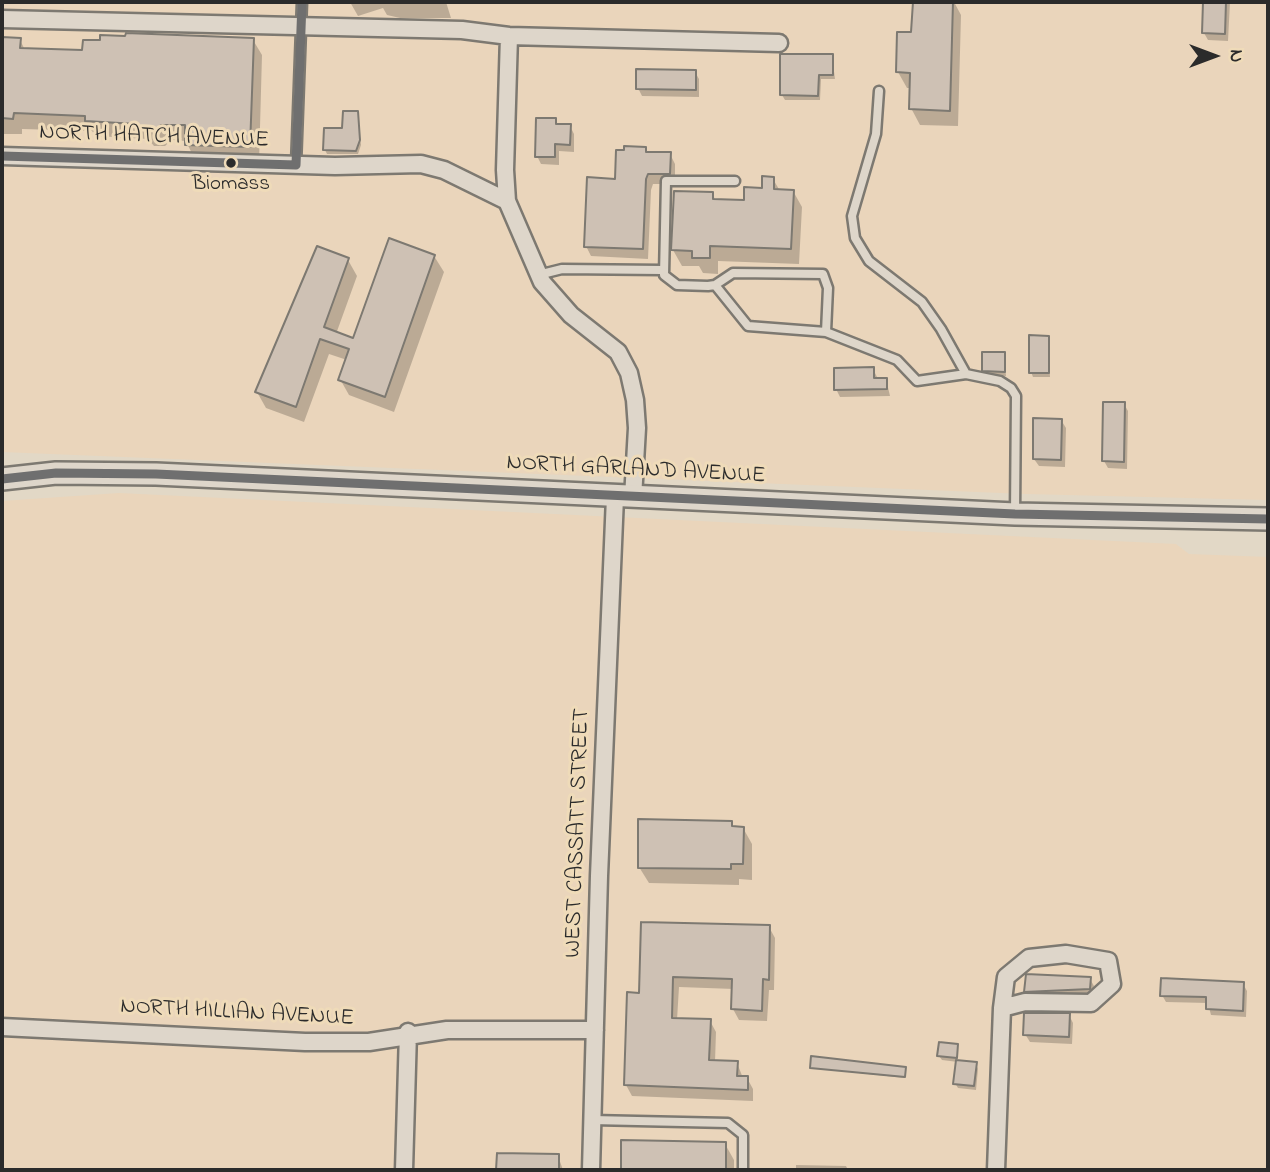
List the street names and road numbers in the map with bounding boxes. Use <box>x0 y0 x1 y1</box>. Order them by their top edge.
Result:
street label: NORTH HATCH AVENUE <box>39 120 269 156</box>
street label: NORTH GARLAND AVENUE <box>506 450 766 492</box>
street label: WEST CASSATT STREET <box>561 708 597 958</box>
street label: NORTH HILLIAN AVENUE <box>120 994 354 1034</box>

